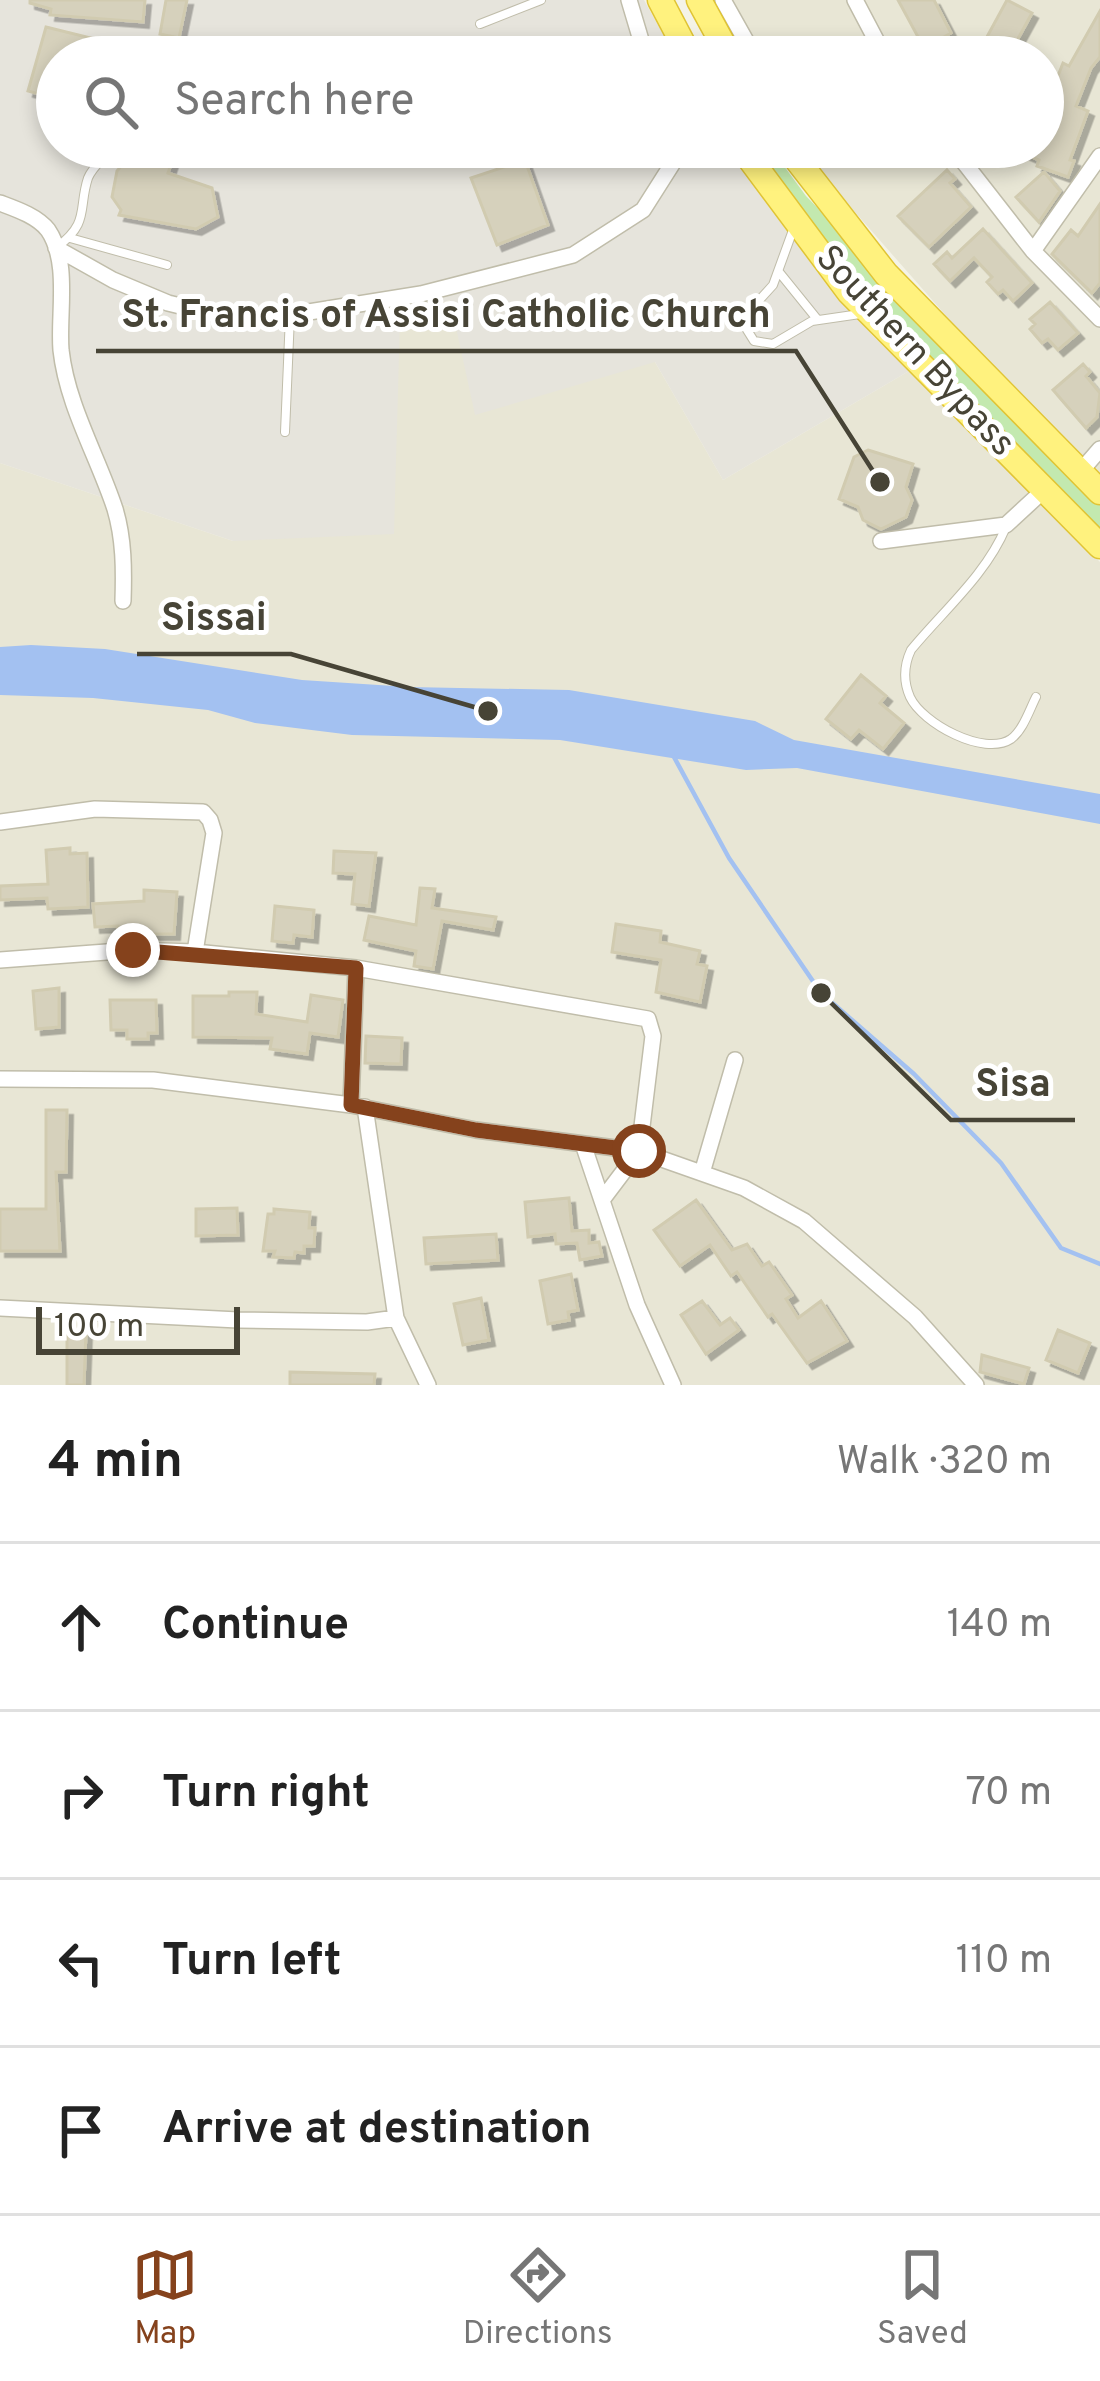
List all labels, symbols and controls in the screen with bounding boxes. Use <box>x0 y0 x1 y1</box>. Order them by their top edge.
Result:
search box <box>36 36 1064 168</box>
icon: search <box>78 69 144 135</box>
text: Search here <box>174 74 414 131</box>
street label: Southern Bypass <box>804 237 1024 467</box>
callout: St. Francis of Assisi Catholic Church <box>96 276 796 351</box>
text: St. Francis of Assisi Catholic Church <box>121 293 771 342</box>
callout: Sissai <box>137 579 291 654</box>
text: Sissai <box>161 596 267 645</box>
route end <box>106 923 160 977</box>
callout: Sisa <box>951 1045 1075 1120</box>
text: Sisa <box>975 1062 1051 1111</box>
route start <box>612 1124 666 1178</box>
scale bar <box>36 1301 240 1354</box>
text: 100 m <box>54 1307 144 1349</box>
text: 4 min <box>48 1431 183 1496</box>
text: Walk · 320 m <box>837 1439 1052 1488</box>
icon: ahead <box>48 1594 114 1660</box>
text: Continue <box>162 1598 349 1655</box>
text: 140 m <box>947 1602 1052 1651</box>
icon: right <box>48 1762 114 1828</box>
text: Turn right <box>162 1766 370 1823</box>
text: 70 m <box>966 1770 1052 1819</box>
icon: left <box>48 1930 114 1996</box>
text: Turn left <box>162 1934 341 1991</box>
text: 110 m <box>956 1938 1052 1987</box>
icon: arrive <box>48 2098 114 2164</box>
text: Arrive at destination <box>162 2102 592 2159</box>
tab: Map <box>132 2242 198 2356</box>
tab: Directions <box>463 2242 613 2356</box>
tab: Saved <box>877 2242 968 2356</box>

